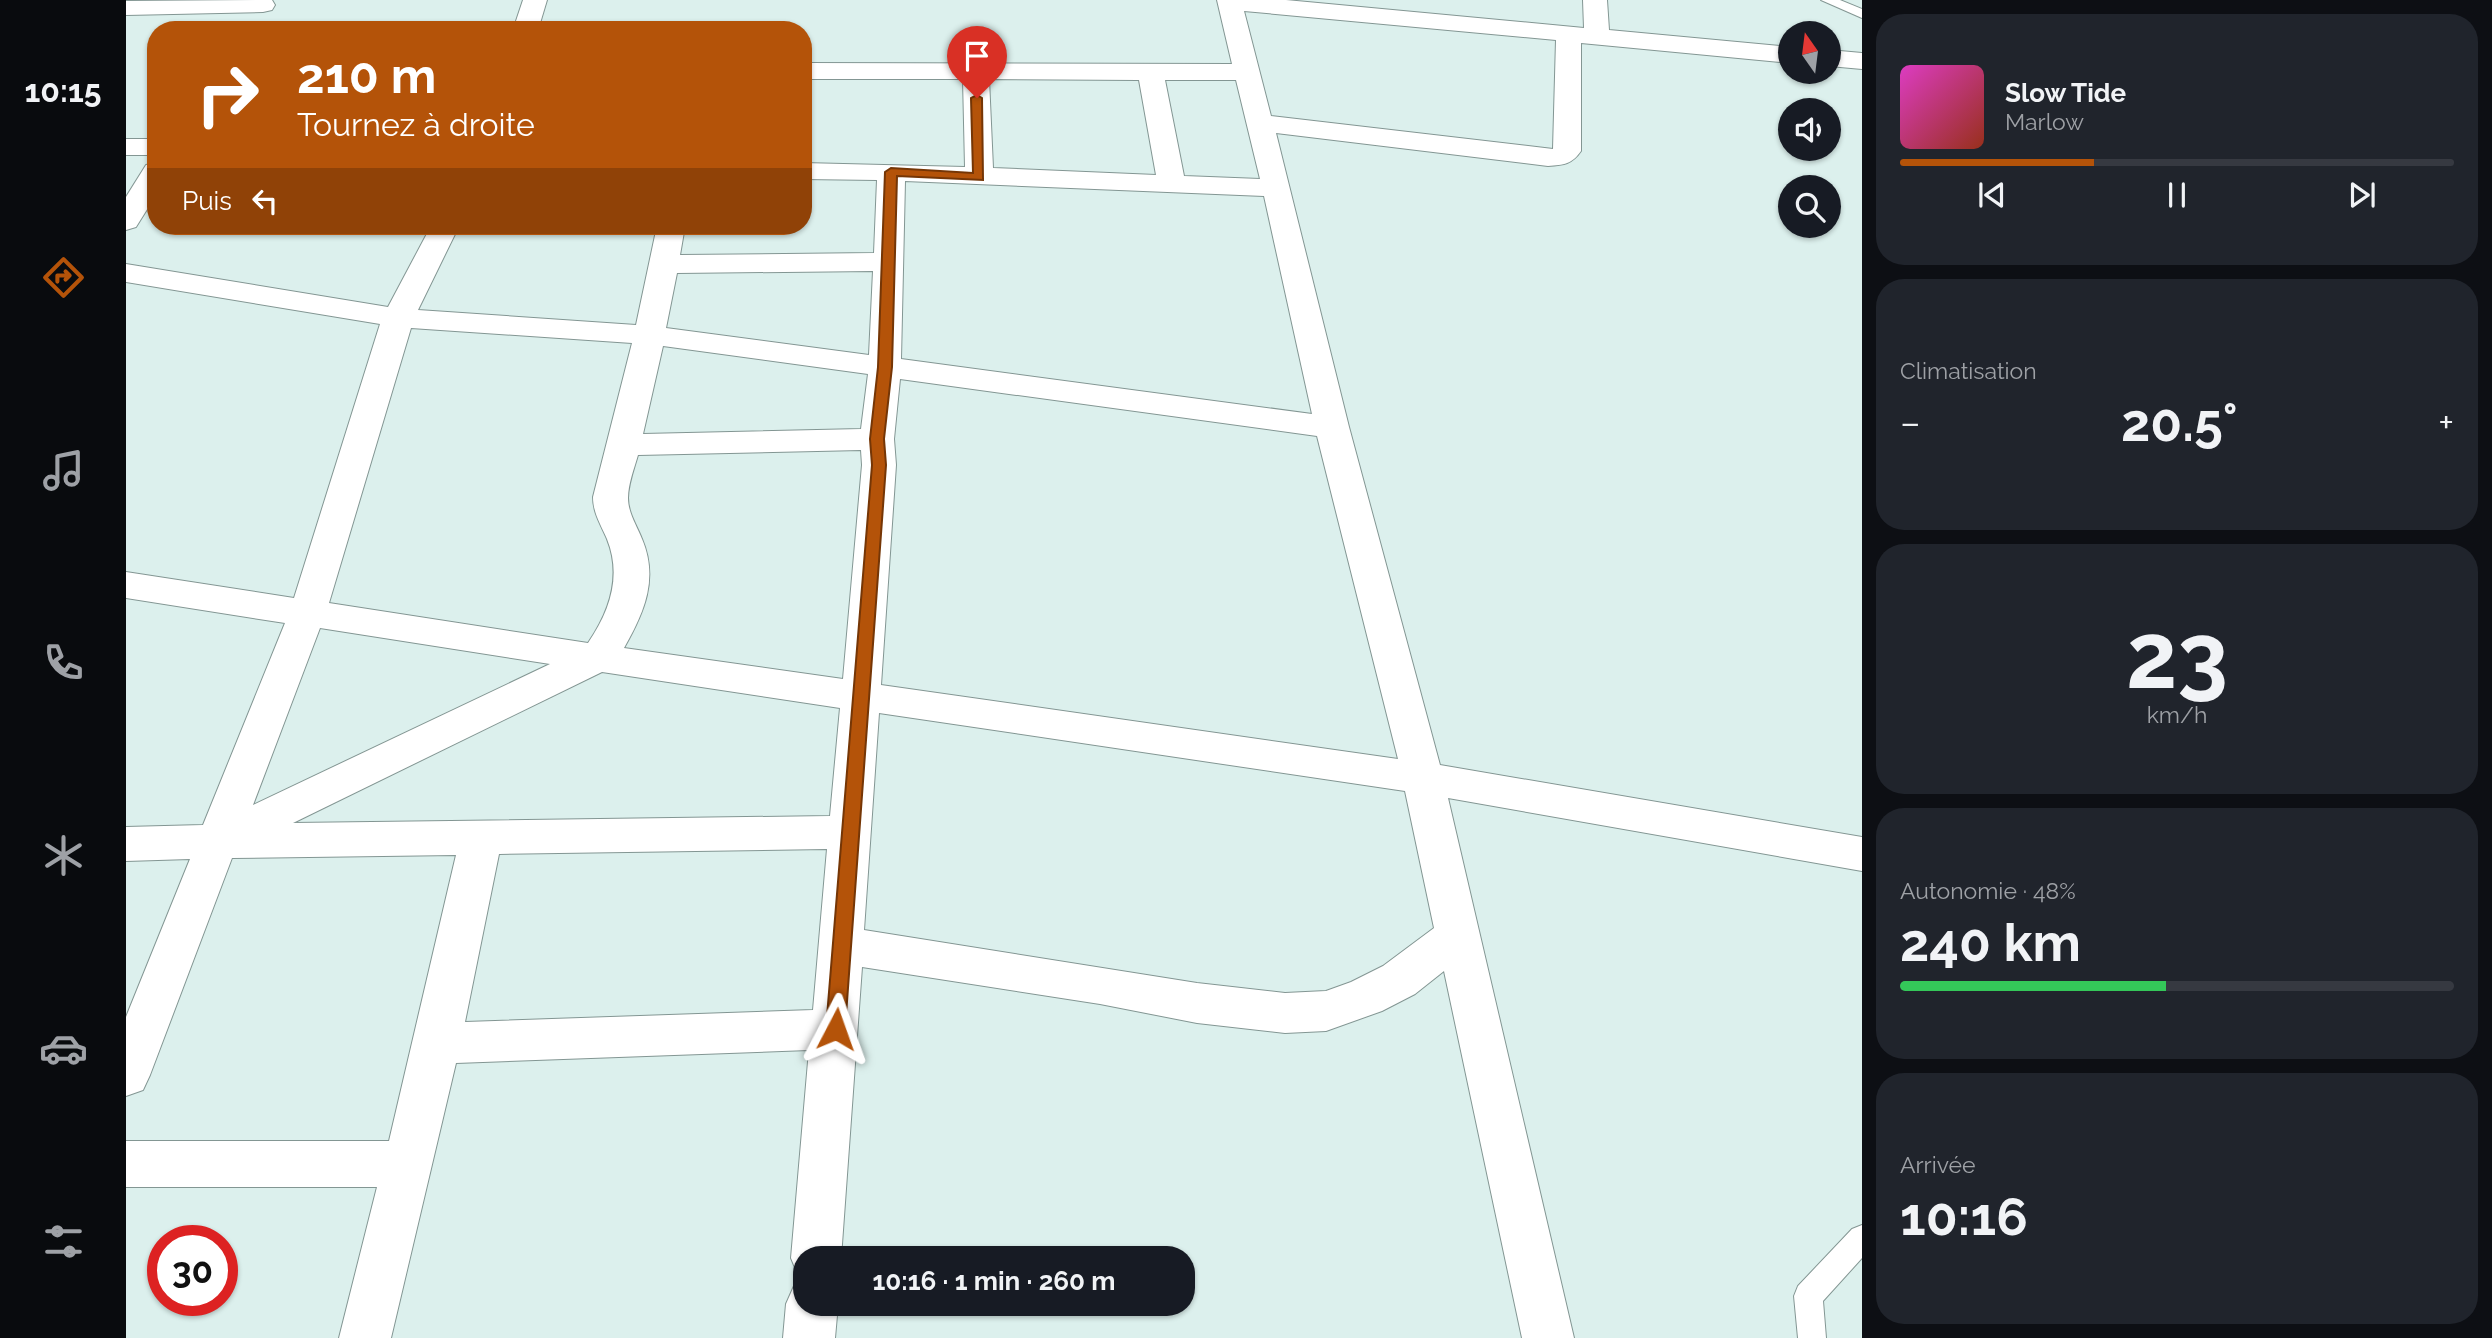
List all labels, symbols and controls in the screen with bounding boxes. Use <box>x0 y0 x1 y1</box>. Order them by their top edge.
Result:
north arrow <box>1778 21 1841 84</box>
map controls <box>1778 21 1841 238</box>
pin <box>947 26 1007 98</box>
icon: arrive <box>958 37 996 75</box>
text: 210 m <box>297 47 436 104</box>
icon: right <box>182 49 273 140</box>
text: 10:15 <box>25 72 101 109</box>
text: Slow Tide <box>2005 78 2126 108</box>
button: sound <box>1778 98 1841 161</box>
text: Tournez à droite <box>297 106 535 143</box>
text: Marlow <box>2005 108 2084 135</box>
button: search <box>1778 175 1841 238</box>
icon: previous <box>1973 176 2011 214</box>
icon: pause <box>2158 176 2196 214</box>
icon: next <box>2343 176 2381 214</box>
icon: left <box>246 182 284 220</box>
text: Puis <box>182 186 232 216</box>
icon: directions <box>39 253 88 302</box>
text: Climatisation <box>1900 357 2037 384</box>
text: 20.5° <box>2121 392 2238 453</box>
text: − <box>1900 400 1920 445</box>
text: + <box>2438 400 2454 445</box>
icon: music <box>39 446 88 495</box>
text: 23 <box>2126 602 2228 709</box>
icon: phone <box>39 638 88 687</box>
text: km/h <box>2147 701 2207 728</box>
icon: climate <box>39 831 88 880</box>
text: Autonomie · 48% <box>1900 877 2076 904</box>
text: 240 km <box>1900 912 2081 973</box>
position arrow <box>799 992 873 1066</box>
icon: car <box>39 1024 88 1073</box>
text: Arrivée <box>1900 1151 1976 1178</box>
text: 10:16 <box>1900 1186 2028 1247</box>
icon: filters <box>39 1217 88 1266</box>
speed limit sign: 30 <box>147 1225 238 1316</box>
text: 10:16 · 1 min · 260 m <box>873 1266 1116 1296</box>

